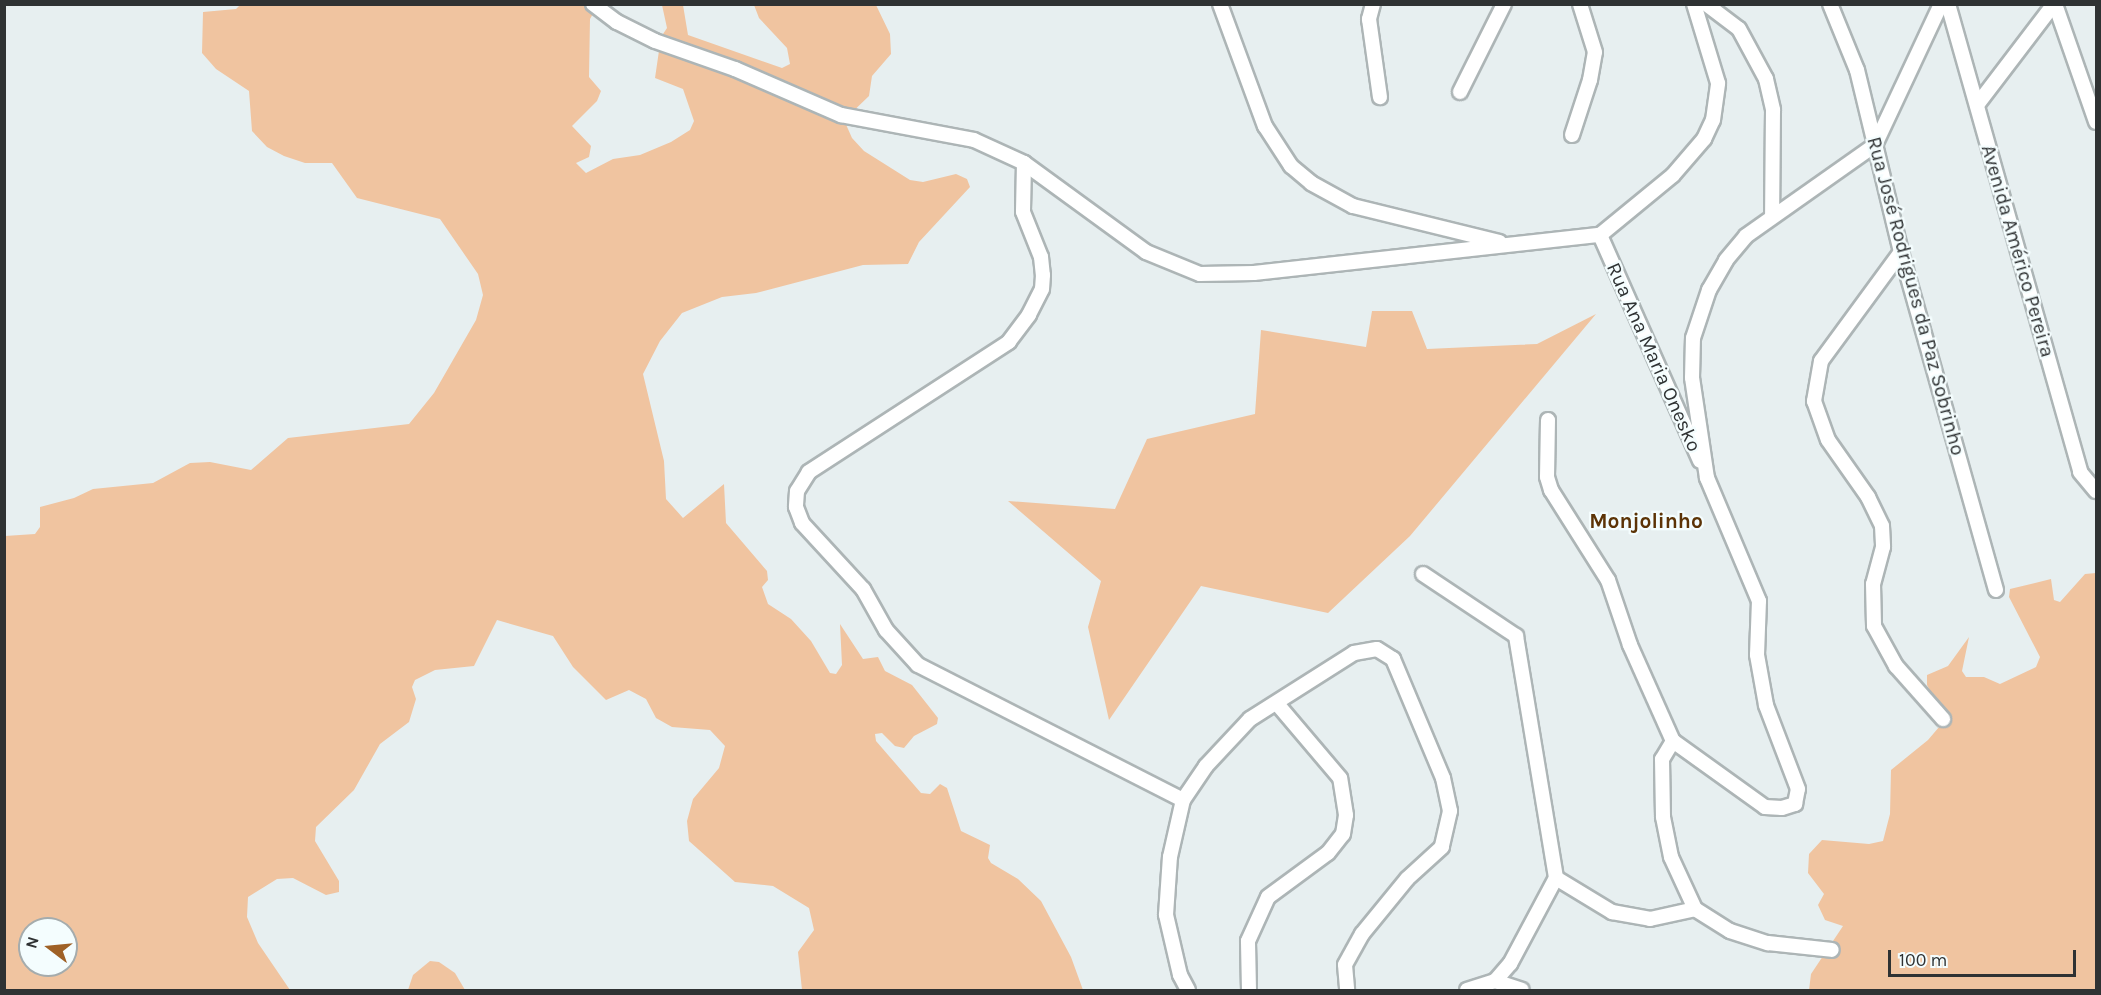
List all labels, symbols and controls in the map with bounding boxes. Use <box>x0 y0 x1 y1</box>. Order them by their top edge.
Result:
street label: Rua José Rodrigues da Paz Sobrinho <box>1862 134 1970 458</box>
street label: Avenida Américo Pereira <box>1976 142 2060 360</box>
street label: Rua Ana Maria Onesko <box>1601 259 1707 455</box>
district label: Monjolinho <box>1589 508 1703 534</box>
north arrow <box>18 917 78 977</box>
text: N <box>21 934 43 951</box>
scale bar <box>1891 938 2078 976</box>
text: 100 m <box>1899 949 1947 971</box>

